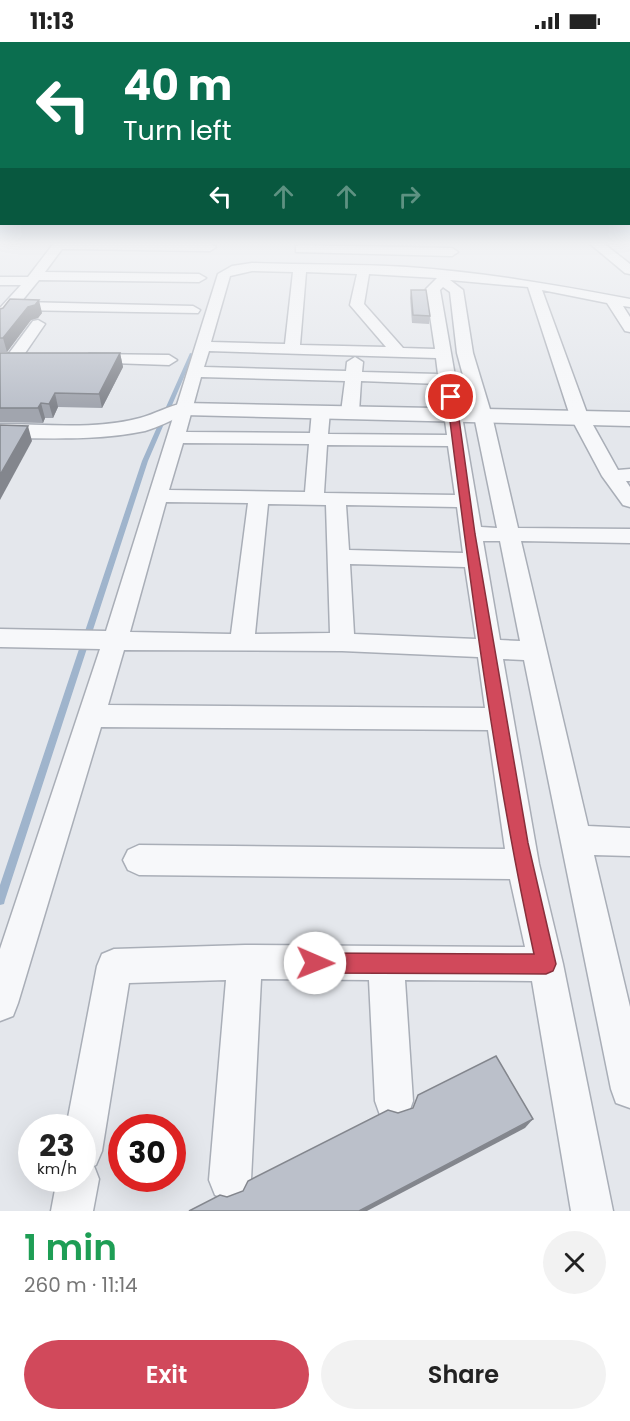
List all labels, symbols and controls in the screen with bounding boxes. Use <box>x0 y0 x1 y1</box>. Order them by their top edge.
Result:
text: 11:13 <box>30 6 74 37</box>
text: 40 m <box>123 56 232 115</box>
icon: left <box>24 66 102 144</box>
text: Turn left <box>123 112 232 149</box>
icon: left <box>204 180 237 213</box>
icon: ahead <box>267 180 300 213</box>
icon: ahead <box>330 180 363 213</box>
icon: right <box>393 180 426 213</box>
pin <box>425 371 476 422</box>
icon: arrive <box>434 380 467 413</box>
position arrow <box>283 931 347 995</box>
speed limit sign: 30 <box>108 1114 186 1192</box>
text: 23 <box>39 1124 75 1167</box>
text: km/h <box>37 1158 77 1179</box>
text: 1 min <box>24 1222 117 1273</box>
button: close <box>543 1231 606 1294</box>
text: 260 m · 11:14 <box>24 1271 138 1299</box>
button: Exit <box>24 1340 309 1409</box>
button: Share <box>321 1340 606 1409</box>

